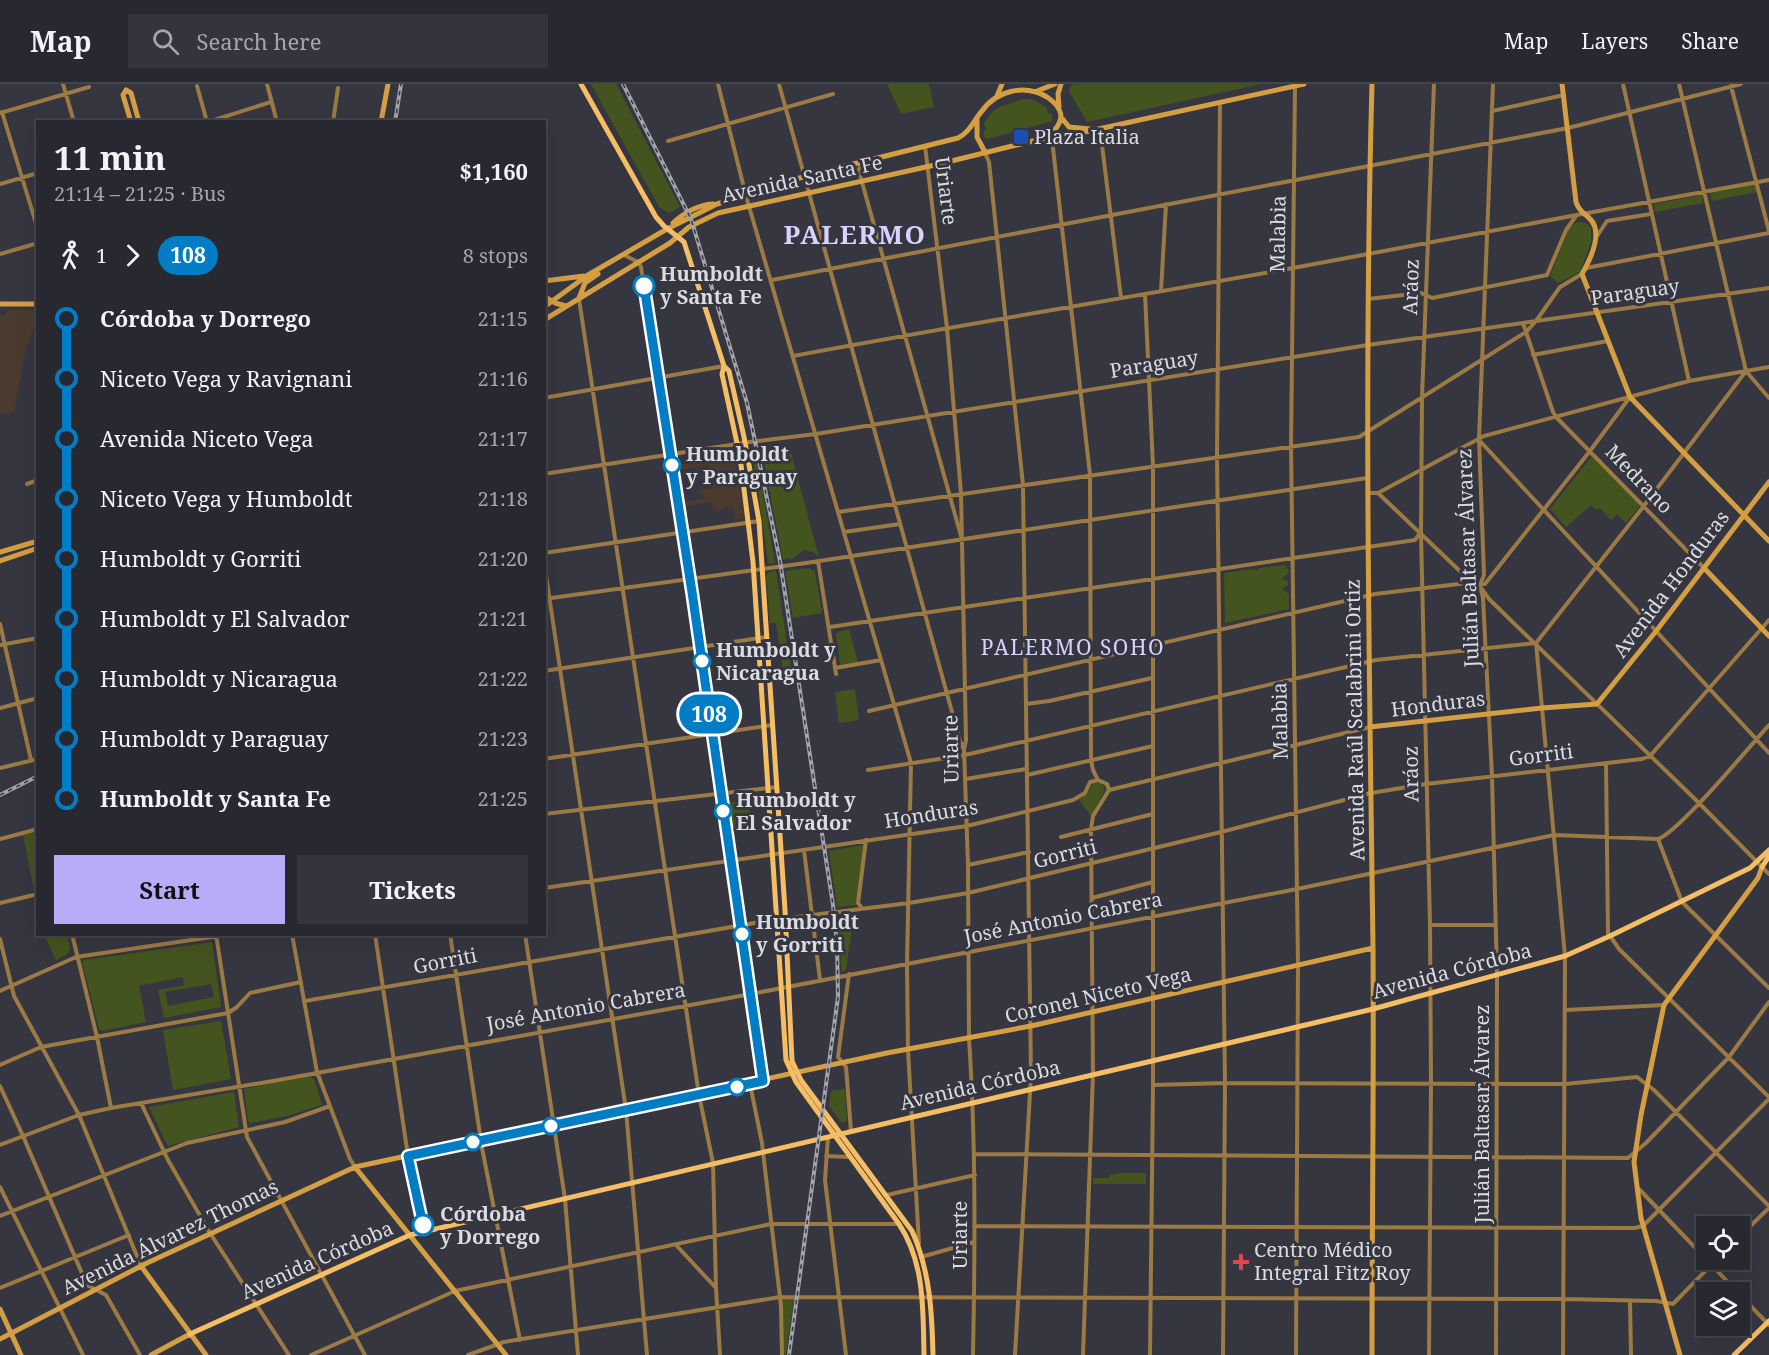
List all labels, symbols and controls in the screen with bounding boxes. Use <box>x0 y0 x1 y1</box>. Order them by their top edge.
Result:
search box <box>128 14 548 68</box>
text: Map <box>30 22 92 60</box>
icon: search <box>149 25 182 58</box>
text: Search here <box>197 26 321 56</box>
text: Map <box>1504 27 1548 55</box>
text: Layers <box>1581 27 1648 55</box>
text: Share <box>1681 27 1739 55</box>
place label: Plaza Italia <box>1034 123 1140 150</box>
marker: Plaza Italia <box>1012 128 1030 146</box>
text: 11 min <box>54 135 166 180</box>
street label: Avenida Santa Fe <box>719 148 885 209</box>
street label: Uriarte <box>929 155 964 227</box>
text: $1,160 <box>459 156 528 186</box>
text: 21:14 – 21:25 · Bus <box>54 180 225 207</box>
street label: Malabia <box>1263 195 1292 273</box>
district label: PALERMO <box>783 216 927 252</box>
icon: walk <box>54 239 87 272</box>
icon: forward <box>116 239 149 272</box>
text: 108 <box>170 241 206 269</box>
text: 1 <box>96 242 107 269</box>
text: 8 stops <box>463 242 528 269</box>
street label: Aráoz <box>1396 258 1425 316</box>
place label: Humboldt y Santa Fe <box>660 260 763 310</box>
street label: Paraguay <box>1589 272 1682 311</box>
marker: Humboldt y Santa Fe <box>633 275 655 297</box>
text: Córdoba y Dorrego <box>100 303 311 333</box>
text: 21:15 <box>478 305 528 332</box>
street label: Paraguay <box>1108 343 1201 384</box>
text: Niceto Vega y Ravignani <box>100 363 352 393</box>
text: 21:16 <box>478 365 528 392</box>
text: Avenida Niceto Vega <box>100 423 314 453</box>
text: 21:17 <box>478 425 528 452</box>
street label: Medrano <box>1600 438 1679 519</box>
place label: Humboldt y Paraguay <box>686 440 798 490</box>
street label: Julián Baltasar Álvarez <box>1450 448 1485 669</box>
marker: Humboldt y Paraguay <box>663 456 681 474</box>
text: Niceto Vega y Humboldt <box>100 483 352 513</box>
text: 21:18 <box>478 485 528 512</box>
street label: Avenida Honduras <box>1606 505 1735 663</box>
text: Humboldt y Gorriti <box>100 543 301 573</box>
text: 21:20 <box>478 545 528 572</box>
street label: Avenida Raúl Scalabrini Ortiz <box>1339 579 1370 861</box>
text: Humboldt y El Salvador <box>100 603 349 633</box>
text: 21:21 <box>478 605 528 632</box>
district label: PALERMO SOHO <box>981 633 1165 661</box>
place label: Humboldt y Nicaragua <box>716 636 836 686</box>
marker: Humboldt y Nicaragua <box>693 652 711 670</box>
text: Humboldt y Nicaragua <box>100 663 338 693</box>
text: 21:22 <box>478 665 528 692</box>
street label: Malabia <box>1265 682 1294 760</box>
street label: Honduras <box>1389 684 1487 723</box>
line badge: 108 <box>674 694 744 734</box>
text: 108 <box>691 700 727 728</box>
street label: Uriarte <box>936 714 965 784</box>
text: Humboldt y Paraguay <box>100 723 329 753</box>
text: 21:23 <box>478 725 528 752</box>
street label: Gorriti <box>1507 737 1575 772</box>
street label: Aráoz <box>1397 746 1424 802</box>
text: Humboldt y Santa Fe <box>100 783 331 813</box>
text: 21:25 <box>478 785 528 812</box>
place label: Humboldt y El Salvador <box>736 786 856 836</box>
street label: Honduras <box>882 793 980 834</box>
marker: Humboldt y El Salvador <box>714 802 732 820</box>
street label: Gorriti <box>1030 832 1100 874</box>
button: Start <box>54 855 285 924</box>
button: Tickets <box>297 855 528 924</box>
street label: José Antonio Cabrera <box>960 885 1164 950</box>
place label: Humboldt y Gorriti <box>756 908 859 958</box>
marker: Humboldt y Gorriti <box>733 925 751 943</box>
street label: Avenida Córdoba <box>1369 936 1534 1005</box>
street label: Gorriti <box>411 941 480 980</box>
street label: Coronel Niceto Vega <box>1002 960 1194 1029</box>
street label: José Antonio Cabrera <box>483 976 687 1037</box>
street label: Julián Baltasar Álvarez <box>1468 1004 1495 1225</box>
street label: Avenida Córdoba <box>897 1053 1063 1116</box>
unlabelled marker <box>728 1078 746 1096</box>
unlabelled marker <box>542 1117 560 1135</box>
unlabelled marker <box>464 1133 482 1151</box>
street label: Avenida Álvarez Thomas <box>57 1172 282 1301</box>
place label: Córdoba y Dorrego <box>440 1200 540 1250</box>
street label: Uriarte <box>946 1201 973 1269</box>
street label: Avenida Córdoba <box>236 1214 397 1305</box>
marker: Córdoba y Dorrego <box>412 1214 434 1236</box>
map controls <box>1696 1216 1750 1336</box>
button: locate <box>1696 1216 1750 1270</box>
place label: Centro Médico Integral Fitz Roy <box>1254 1236 1411 1286</box>
marker: Centro Médico Integral Fitz Roy <box>1232 1253 1250 1271</box>
button: layers <box>1696 1282 1750 1336</box>

